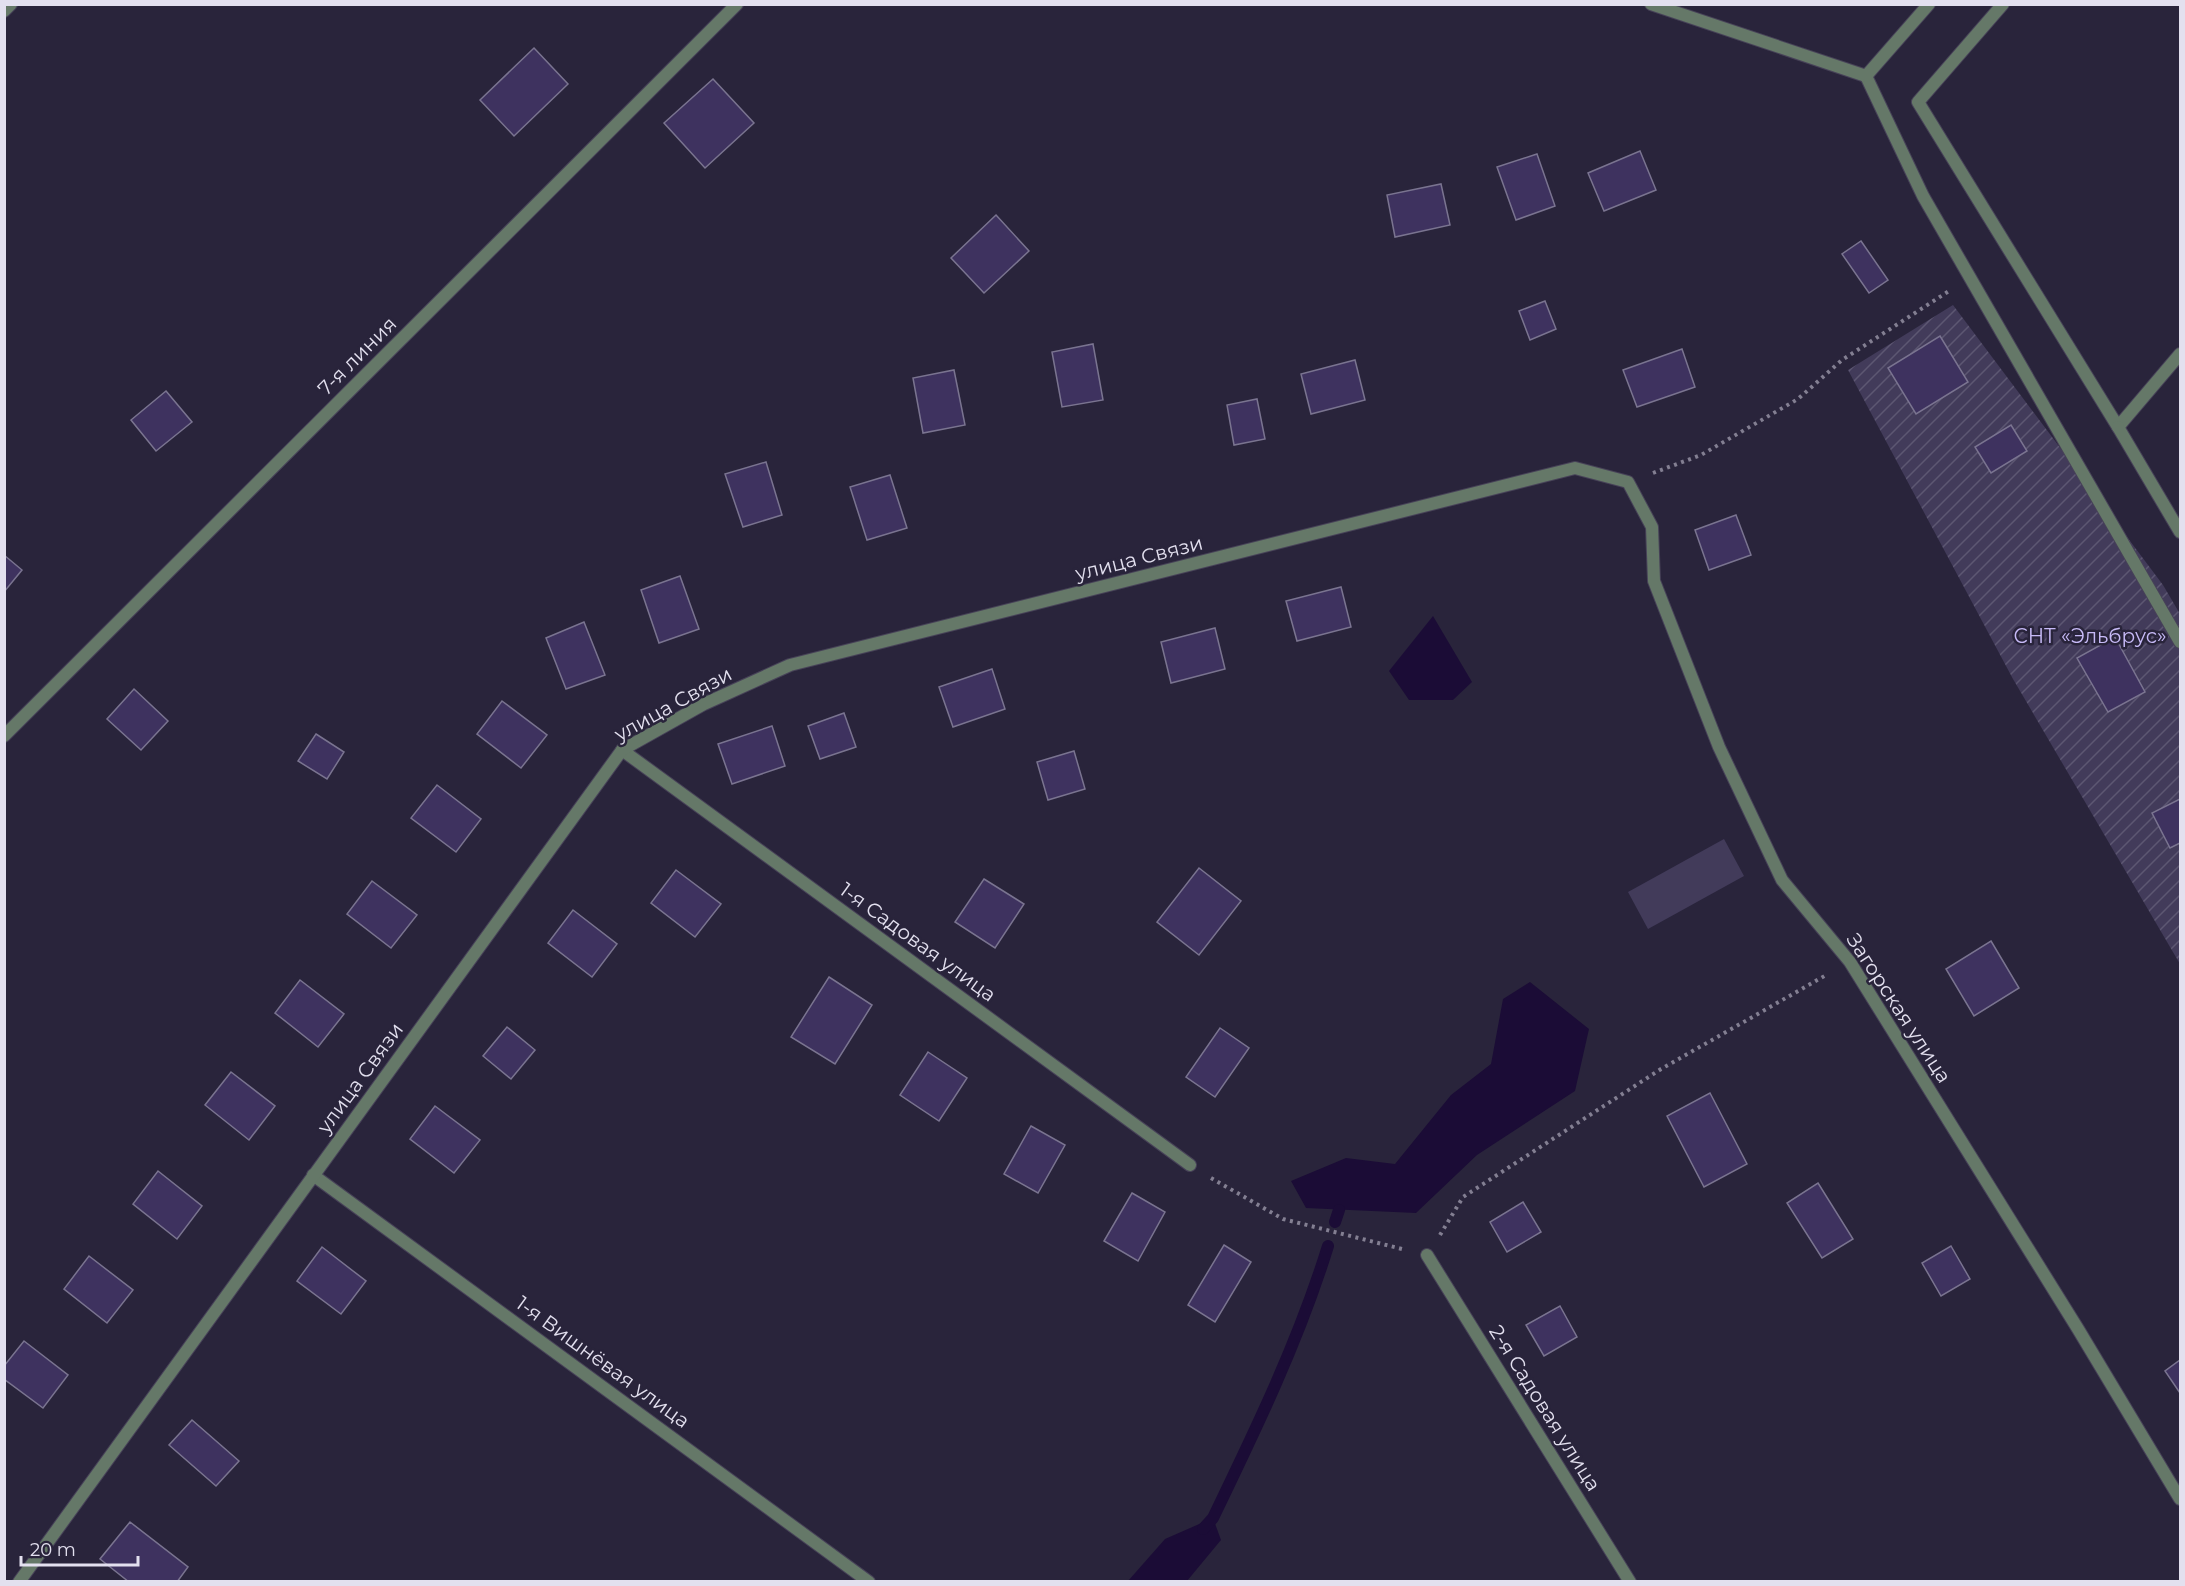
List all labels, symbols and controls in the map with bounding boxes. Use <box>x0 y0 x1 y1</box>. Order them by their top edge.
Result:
street label: 7-я линия <box>313 312 401 400</box>
street label: улица Связи <box>1072 531 1205 586</box>
park label: СНТ «Эльбрус» <box>2013 624 2167 648</box>
street label: улица Связи <box>609 662 736 747</box>
street label: 1-я Садовая улица <box>835 877 1001 1007</box>
street label: Загорская улица <box>1842 929 1956 1087</box>
street label: улица Связи <box>311 1018 408 1139</box>
street label: 1-я Вишнёвая улица <box>512 1291 694 1433</box>
street label: 2-я Садовая улица <box>1484 1321 1606 1495</box>
scale bar <box>21 1529 138 1567</box>
text: 20 m <box>30 1539 76 1561</box>

